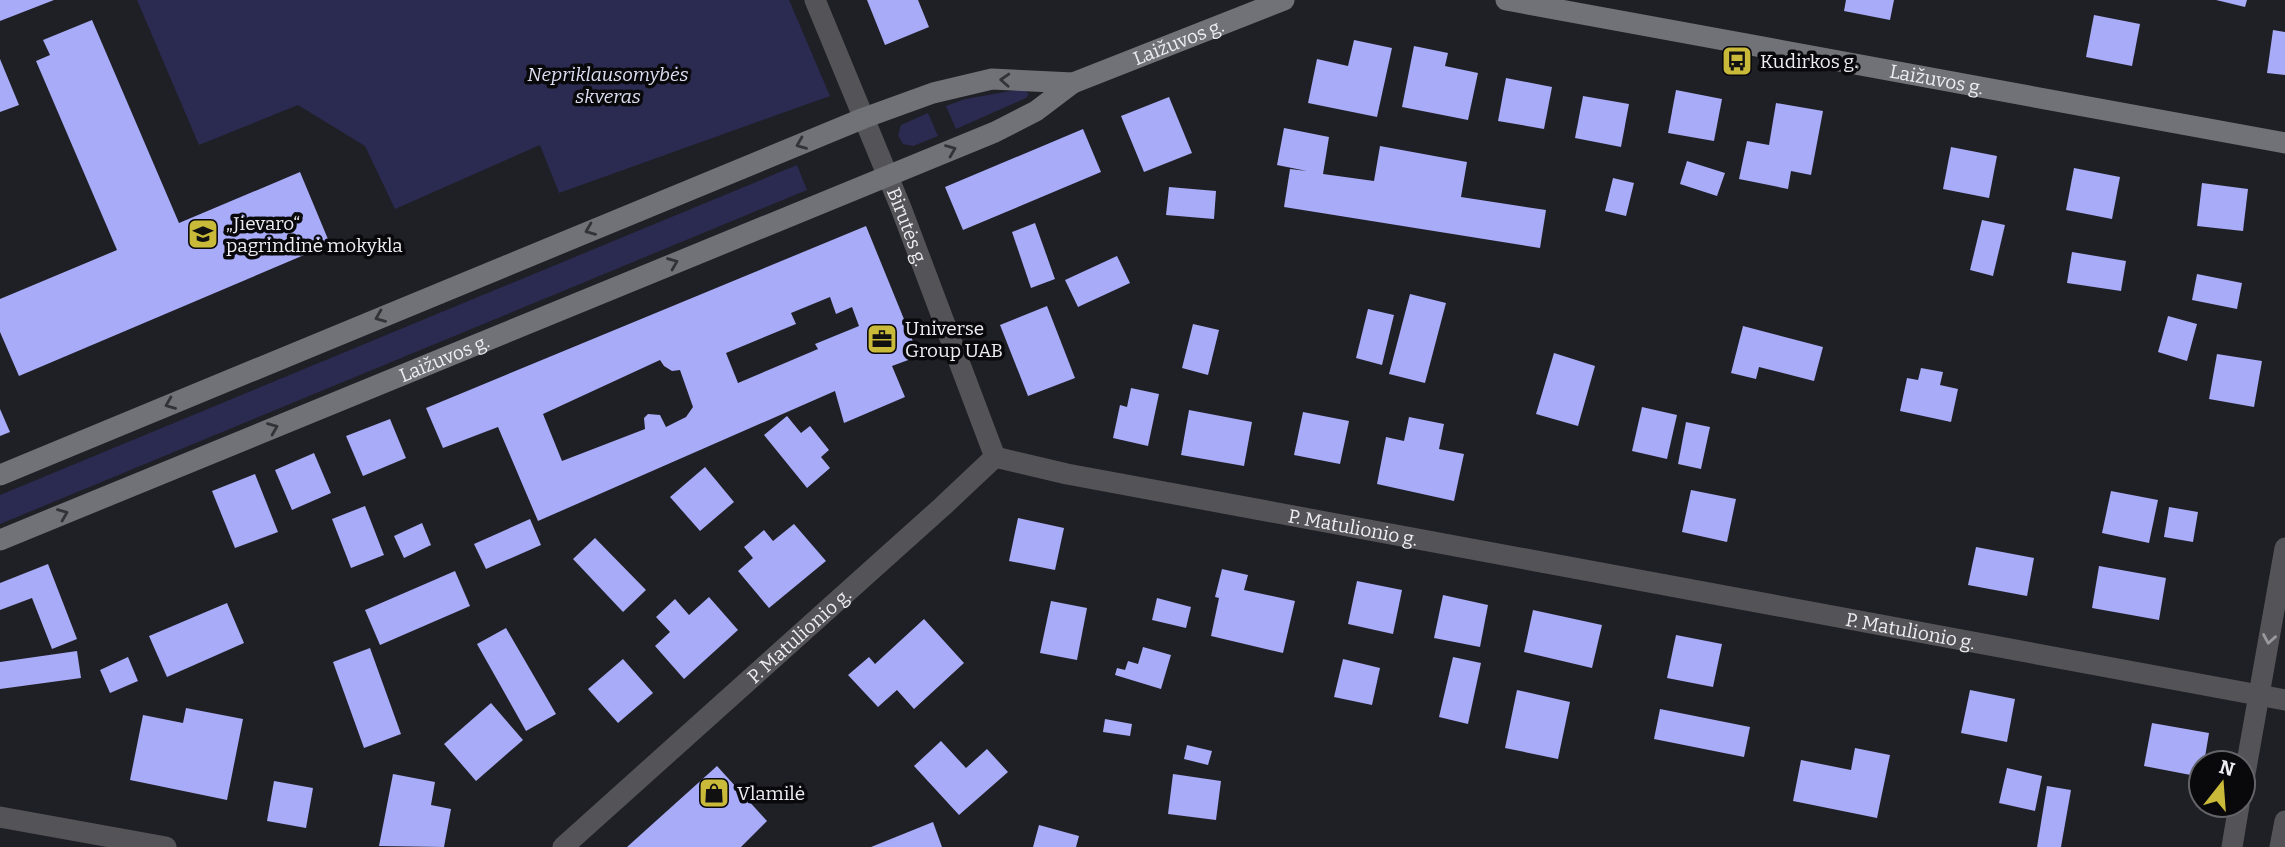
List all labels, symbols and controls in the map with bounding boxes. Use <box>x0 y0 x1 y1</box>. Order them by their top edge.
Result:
street label: Laižuvos g. <box>1130 14 1227 70</box>
bus stop icon: Kudirkos g. <box>1720 44 1754 78</box>
place label: Kudirkos g. <box>1760 50 1858 73</box>
street label: Laižuvos g. <box>1888 60 1986 99</box>
park label: Nepriklausomybės skveras <box>527 63 689 108</box>
one-way arrow <box>999 72 1010 87</box>
one-way arrow <box>795 135 807 149</box>
one-way arrow <box>944 144 956 158</box>
street label: Birutės g. <box>882 184 933 269</box>
place label: „Jievaro“ pagrindinė mokykla <box>226 212 403 257</box>
school or university icon: „Jievaro“ pagrindinė mokykla <box>186 217 220 251</box>
one-way arrow <box>585 222 597 236</box>
one-way arrow <box>666 257 679 271</box>
one-way arrow <box>375 309 387 323</box>
place label: Universe Group UAB <box>905 317 1003 362</box>
office icon: Universe Group UAB <box>865 322 899 356</box>
street label: Laižuvos g. <box>396 330 493 387</box>
one-way arrow <box>165 396 177 410</box>
one-way arrow <box>267 422 279 436</box>
street label: P. Matulionio g. <box>1286 504 1420 551</box>
one-way arrow <box>56 509 68 523</box>
street label: P. Matulionio g. <box>743 583 856 688</box>
street label: P. Matulionio g. <box>1844 608 1977 654</box>
one-way arrow <box>2262 633 2277 645</box>
north arrow <box>2187 749 2257 819</box>
text: N <box>2216 755 2238 781</box>
shop icon: Vlamilė <box>697 776 731 810</box>
place label: Vlamilė <box>737 782 805 805</box>

